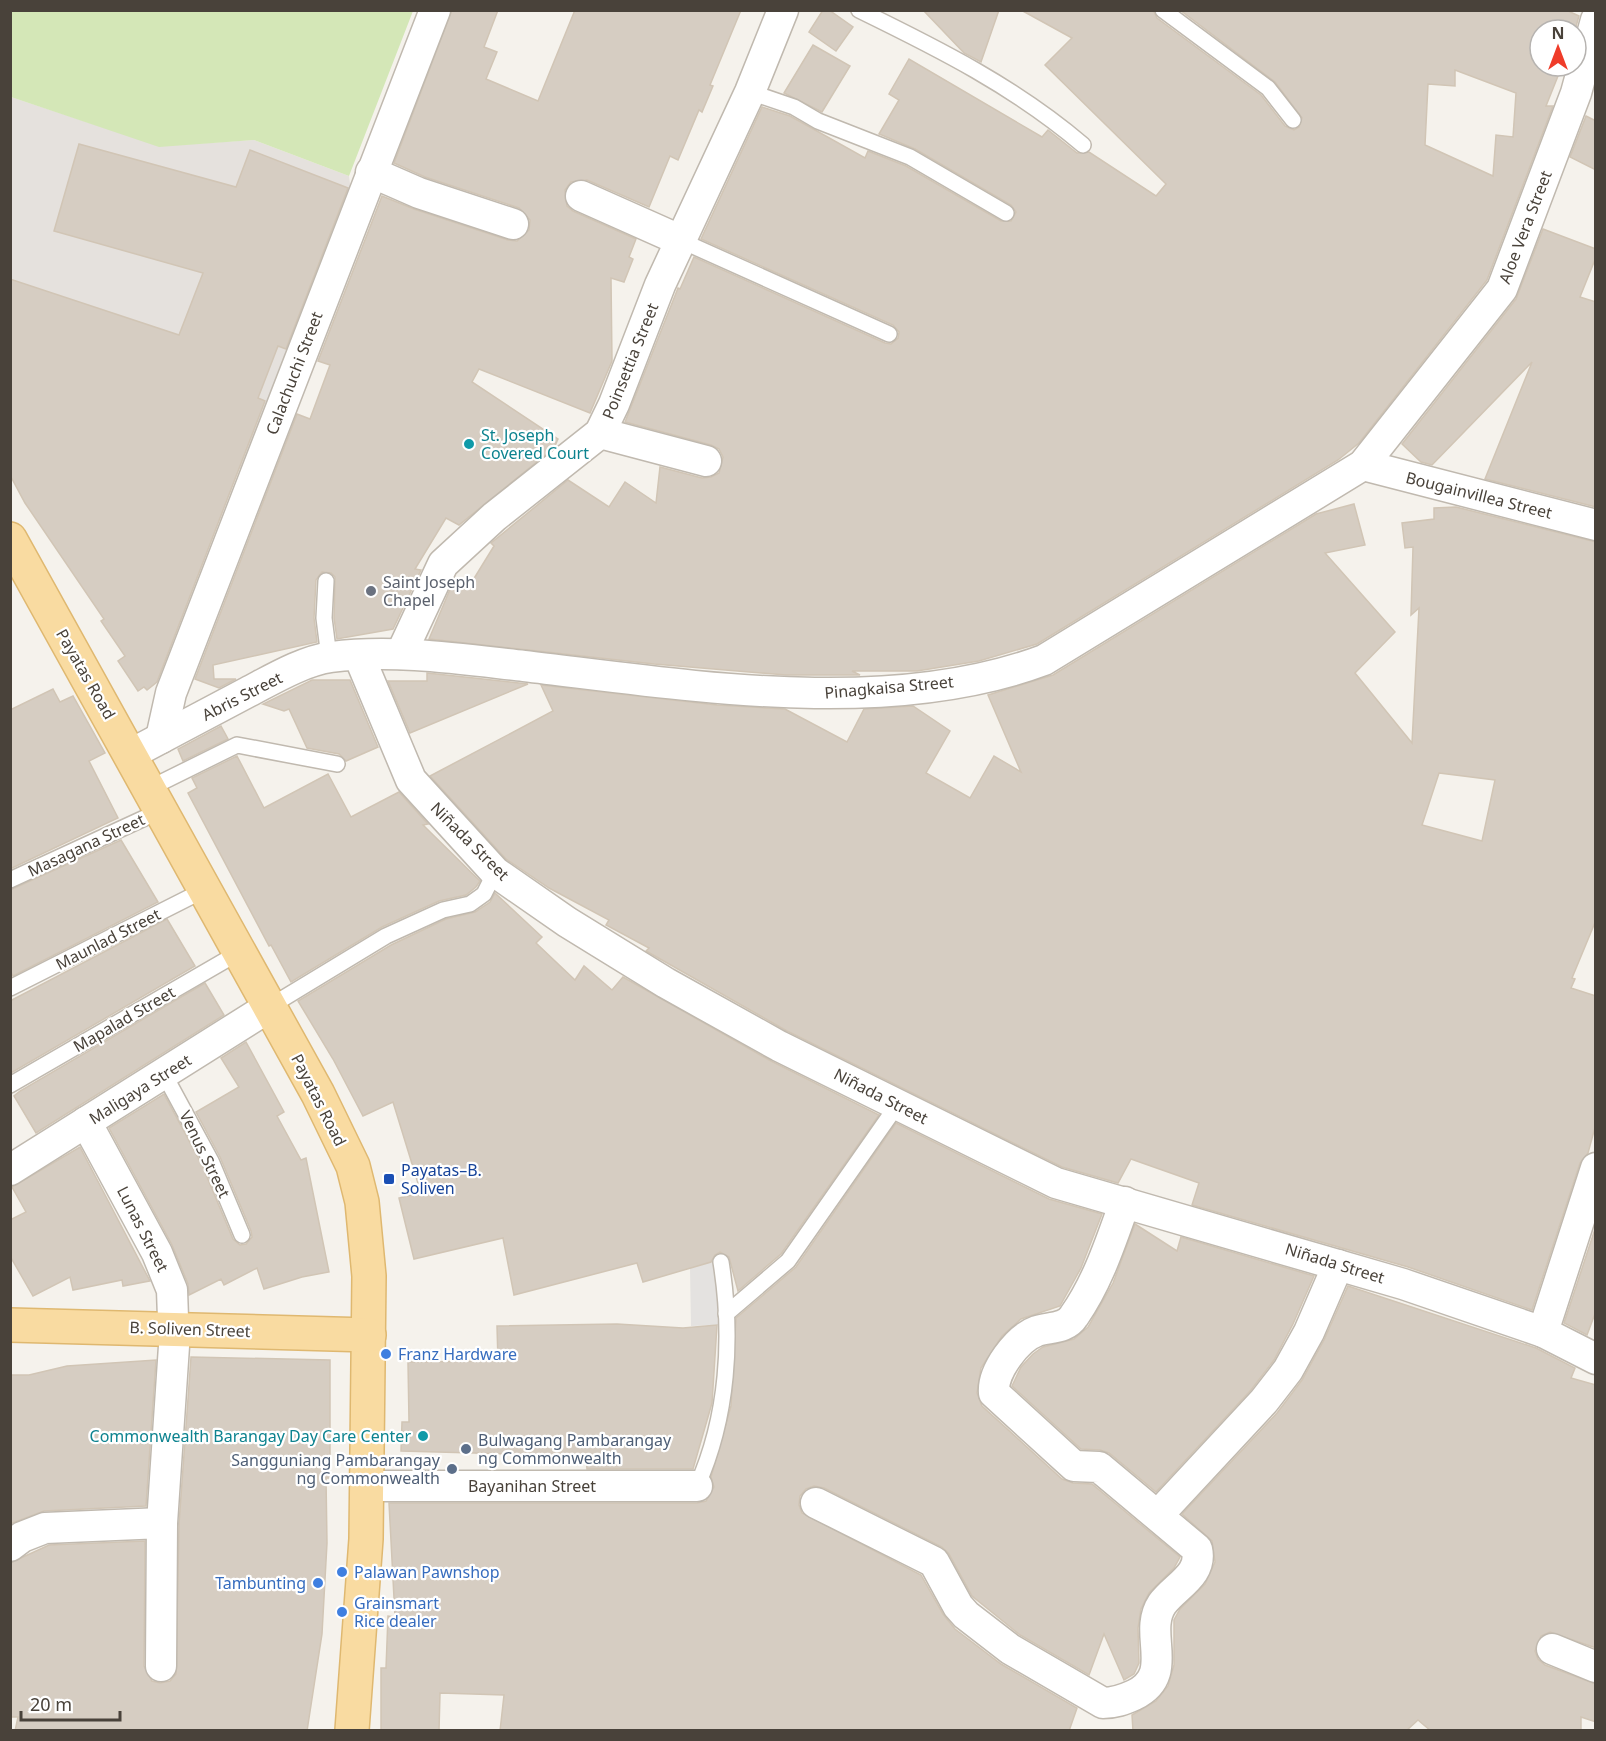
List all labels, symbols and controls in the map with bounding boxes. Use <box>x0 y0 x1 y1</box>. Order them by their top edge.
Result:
north arrow <box>1528 18 1588 78</box>
text: N <box>1551 22 1565 44</box>
street label: Aloe Vera Street <box>1493 167 1557 287</box>
street label: Poinsettia Street <box>597 299 663 422</box>
street label: Calachuchi Street <box>260 308 328 438</box>
place label: St. Joseph Covered Court <box>481 424 589 464</box>
marker: St. Joseph Covered Court <box>462 437 476 451</box>
street label: Bougainvillea Street <box>1403 466 1555 524</box>
place label: Saint Joseph Chapel <box>383 571 475 611</box>
marker: Saint Joseph Chapel <box>364 584 378 598</box>
street label: Payatas Road <box>51 625 121 723</box>
street label: Abris Street <box>198 666 286 726</box>
street label: Pinagkaisa Street <box>823 670 955 704</box>
street label: Niñada Street <box>426 797 514 885</box>
street label: Masagana Street <box>24 808 148 882</box>
street label: Maunlad Street <box>52 903 164 975</box>
street label: Mapalad Street <box>69 981 179 1057</box>
street label: Maligaya Street <box>85 1049 195 1129</box>
street label: Payatas Road <box>286 1050 352 1150</box>
street label: Niñada Street <box>830 1063 932 1129</box>
street label: Venus Street <box>174 1107 236 1202</box>
place label: Payatas–B. Soliven <box>401 1159 482 1199</box>
marker: Payatas–B. Soliven <box>382 1172 396 1186</box>
street label: Lunas Street <box>112 1182 174 1276</box>
street label: Niñada Street <box>1283 1237 1388 1289</box>
street label: B. Soliven Street <box>129 1316 251 1342</box>
place label: Franz Hardware <box>398 1343 517 1365</box>
marker: Franz Hardware <box>379 1347 393 1361</box>
place label: Commonwealth Barangay Day Care Center <box>90 1425 411 1447</box>
marker: Commonwealth Barangay Day Care Center <box>416 1429 430 1443</box>
place label: Bulwagang Pambarangay ng Commonwealth <box>478 1429 672 1469</box>
marker: Bulwagang Pambarangay ng Commonwealth <box>459 1442 473 1456</box>
place label: Sangguniang Pambarangay ng Commonwealth <box>231 1449 441 1489</box>
marker: Sangguniang Pambarangay ng Commonwealth <box>445 1462 459 1476</box>
street label: Bayanihan Street <box>468 1475 596 1497</box>
place label: Palawan Pawnshop <box>354 1561 500 1583</box>
marker: Palawan Pawnshop <box>335 1565 349 1579</box>
place label: Tambunting <box>215 1572 306 1594</box>
marker: Tambunting <box>311 1576 325 1590</box>
place label: Grainsmart Rice dealer <box>354 1592 439 1632</box>
marker: Grainsmart Rice dealer <box>335 1605 349 1619</box>
scale bar <box>21 1684 120 1722</box>
text: 20 m <box>30 1692 72 1716</box>

